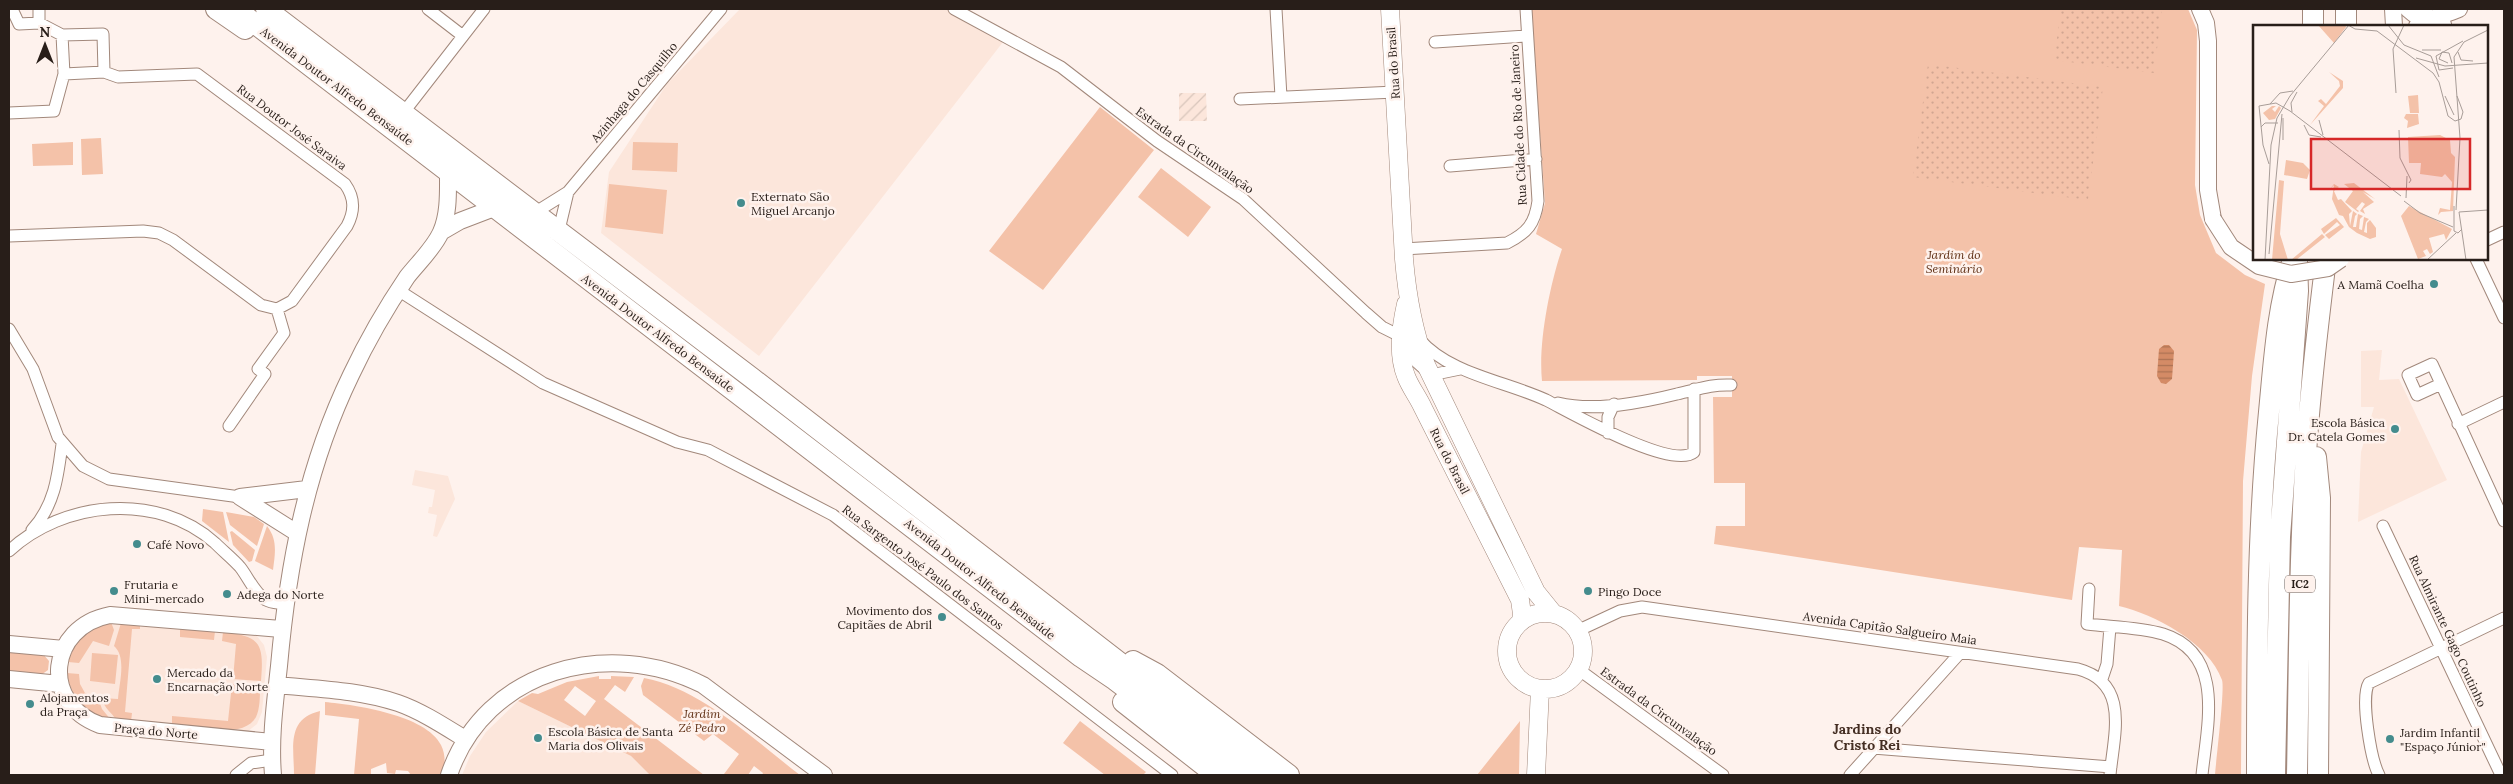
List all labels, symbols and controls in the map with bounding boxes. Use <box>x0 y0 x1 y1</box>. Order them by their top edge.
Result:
north arrow <box>20 20 70 70</box>
text: N <box>40 23 51 41</box>
street label: Avenida Doutor Alfredo Bensaúde <box>257 23 417 149</box>
inset map <box>2253 25 2488 260</box>
street label: Rua do Brasil <box>1383 26 1403 100</box>
street label: Azinhaga do Casquilho <box>587 39 680 146</box>
street label: Rua Cidade do Rio de Janeiro <box>1506 44 1530 206</box>
street label: Rua Doutor José Saraiva <box>234 81 350 173</box>
street label: Estrada da Circunvalação <box>1133 104 1257 196</box>
place label: Externato São Miguel Arcanjo <box>751 189 835 218</box>
marker: Externato São Miguel Arcanjo <box>735 197 747 209</box>
park label: Jardim do Seminário <box>1926 247 1982 276</box>
street label: Avenida Doutor Alfredo Bensaúde <box>578 270 738 396</box>
place label: A Mamã Coelha <box>2336 277 2424 292</box>
marker: A Mamã Coelha <box>2428 278 2440 290</box>
place label: Escola Básica Dr. Catela Gomes <box>2288 415 2385 444</box>
marker: Escola Básica Dr. Catela Gomes <box>2389 423 2401 435</box>
street label: Rua do Brasil <box>1427 425 1473 497</box>
street label: Rua Sargento José Paulo dos Santos <box>839 501 1007 633</box>
street label: Avenida Doutor Alfredo Bensaúde <box>901 515 1059 643</box>
place label: Café Novo <box>147 537 204 552</box>
marker: Café Novo <box>131 538 143 550</box>
street label: Rua Almirante Gago Coutinho <box>2406 553 2490 709</box>
road number: IC2 <box>2285 576 2315 592</box>
place label: Frutaria e Mini-mercado <box>124 577 204 606</box>
place label: Pingo Doce <box>1598 584 1662 599</box>
marker: Frutaria e Mini-mercado <box>108 585 120 597</box>
marker: Pingo Doce <box>1582 585 1594 597</box>
place label: Adega do Norte <box>236 587 324 602</box>
marker: Adega do Norte <box>221 588 233 600</box>
place label: Movimento dos Capitães de Abril <box>837 603 932 632</box>
street label: Avenida Capitão Salgueiro Maia <box>1801 608 1978 648</box>
marker: Movimento dos Capitães de Abril <box>936 611 948 623</box>
street label: Estrada da Circunvalação <box>1598 664 1720 758</box>
place label: Mercado da Encarnação Norte <box>167 665 269 694</box>
marker: Mercado da Encarnação Norte <box>151 673 163 685</box>
place label: Alojamentos da Praça <box>39 690 109 719</box>
marker: Alojamentos da Praça <box>24 698 36 710</box>
park label: Jardim Zé Pedro <box>678 706 726 735</box>
street label: Praça do Norte <box>113 720 199 742</box>
district label: Jardins do Cristo Rei <box>1833 720 1901 754</box>
place label: Escola Básica de Santa Maria dos Olivais <box>548 724 673 753</box>
place label: Jardim Infantil "Espaço Júnior" <box>2399 725 2486 754</box>
marker: Escola Básica de Santa Maria dos Olivais <box>532 732 544 744</box>
marker: Jardim Infantil "Espaço Júnior" <box>2384 733 2396 745</box>

